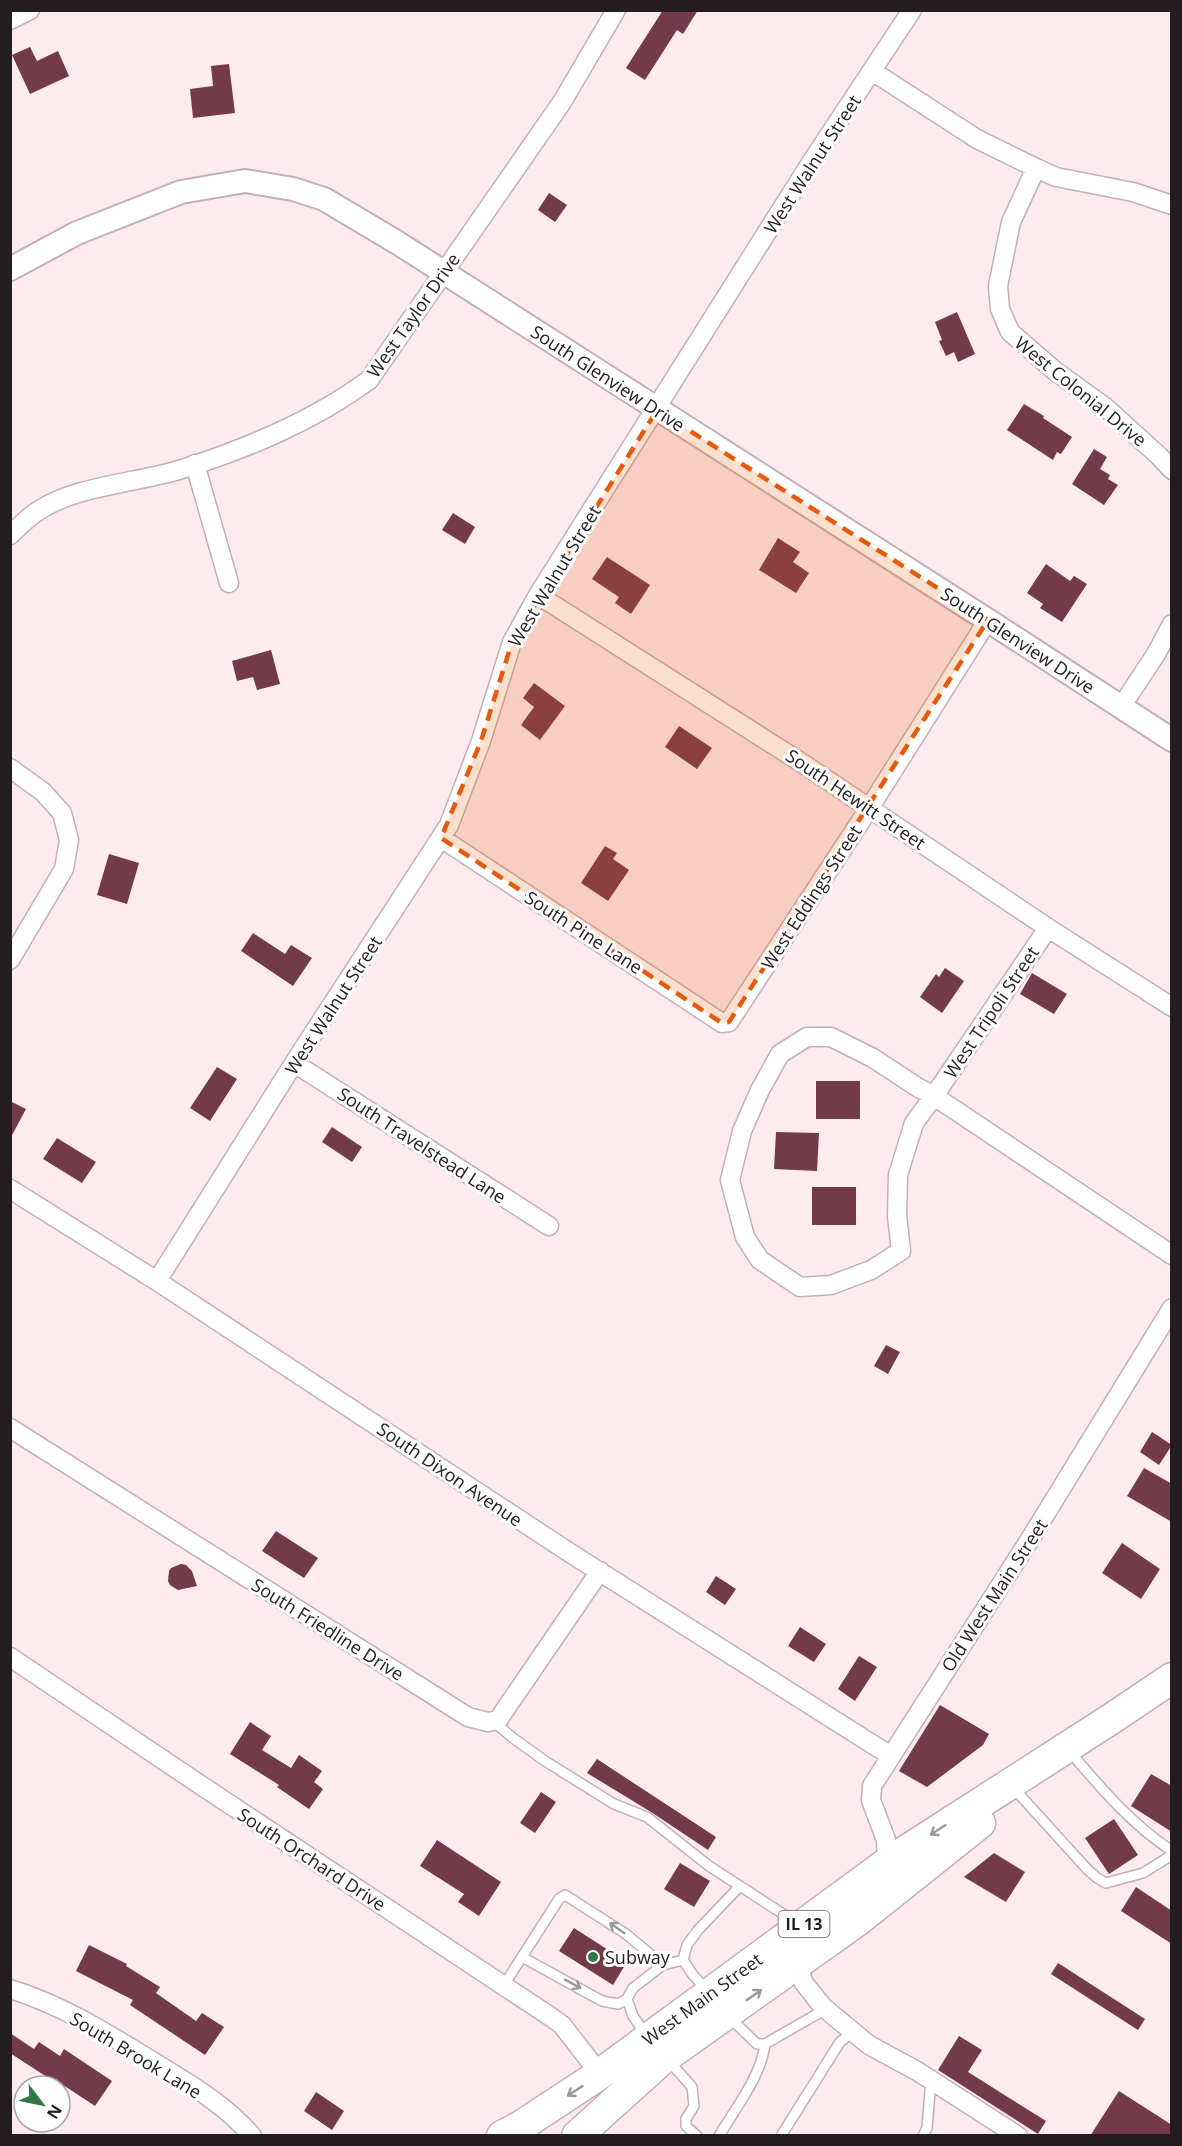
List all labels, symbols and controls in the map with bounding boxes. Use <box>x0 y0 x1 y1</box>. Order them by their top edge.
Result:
street label: West Walnut Street <box>758 90 866 238</box>
street label: West Taylor Drive <box>361 248 465 382</box>
street label: South Glenview Drive <box>526 319 690 437</box>
street label: West Colonial Drive <box>1010 330 1152 452</box>
street label: West Walnut Street <box>502 501 606 651</box>
street label: South Glenview Drive <box>936 581 1100 699</box>
street label: South Hewitt Street <box>782 743 930 855</box>
street label: West Eddings Street <box>755 820 867 974</box>
street label: South Pine Lane <box>521 885 647 979</box>
street label: West Walnut Street <box>279 931 387 1079</box>
street label: West Tripoli Street <box>938 941 1044 1083</box>
street label: South Travelstead Lane <box>333 1082 511 1208</box>
street label: South Dixon Avenue <box>373 1416 527 1532</box>
street label: Old West Main Street <box>936 1514 1052 1676</box>
street label: South Friedline Drive <box>247 1572 409 1686</box>
street label: South Orchard Drive <box>233 1802 391 1916</box>
one-way arrow <box>930 1824 947 1836</box>
road number: IL 13 <box>778 1911 830 1937</box>
one-way arrow <box>609 1922 626 1934</box>
place label: Subway <box>605 1945 671 1969</box>
street label: West Main Street <box>637 1947 767 2051</box>
marker: Subway <box>586 1950 600 1964</box>
one-way arrow <box>564 1979 581 1991</box>
one-way arrow <box>746 1989 762 2001</box>
street label: South Brook Lane <box>66 2006 206 2104</box>
north arrow <box>12 2074 72 2134</box>
one-way arrow <box>566 2084 583 2097</box>
text: N <box>42 2101 67 2123</box>

